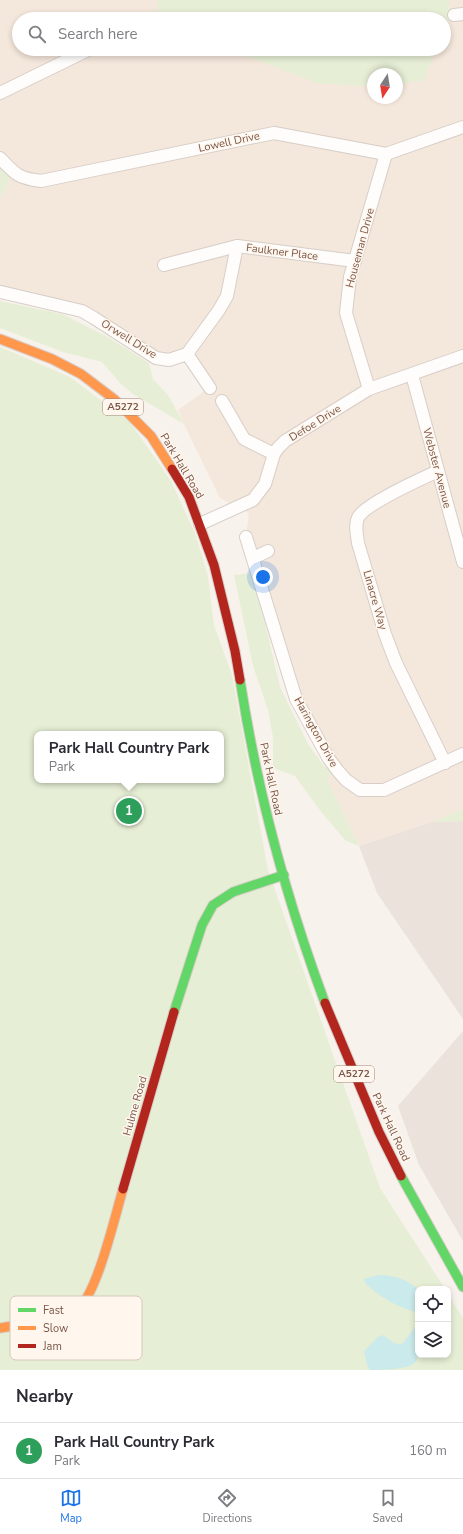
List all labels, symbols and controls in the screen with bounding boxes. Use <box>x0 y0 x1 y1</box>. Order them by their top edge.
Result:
search box <box>12 12 451 56</box>
icon: search <box>26 23 48 45</box>
text: Search here <box>58 24 138 44</box>
north arrow <box>367 68 403 104</box>
street label: Lowell Drive <box>197 128 261 156</box>
street label: Houseman Drive <box>342 206 378 290</box>
street label: Faulkner Place <box>245 240 319 264</box>
street label: Orwell Drive <box>98 316 160 362</box>
road number: A5272 <box>103 399 143 415</box>
street label: Defoe Drive <box>286 401 344 445</box>
street label: Webster Avenue <box>419 426 455 510</box>
street label: Park Hall Road <box>157 430 207 502</box>
your location <box>253 567 273 587</box>
street label: Linacre Way <box>359 569 391 632</box>
street label: Harington Drive <box>290 694 342 770</box>
popup <box>34 731 224 783</box>
text: Park Hall Country Park <box>49 738 209 758</box>
street label: Park Hall Road <box>256 741 286 817</box>
text: Park <box>49 758 75 776</box>
pin: 1 <box>116 796 142 826</box>
road number: A5272 <box>334 1066 374 1082</box>
street label: Hulme Road <box>119 1074 151 1138</box>
street label: Park Hall Road <box>369 1090 413 1164</box>
map controls <box>415 1286 451 1358</box>
button: locate <box>415 1286 451 1322</box>
legend <box>10 1296 142 1360</box>
text: Fast <box>43 1303 64 1318</box>
text: Slow <box>43 1321 68 1336</box>
button: layers <box>415 1322 451 1358</box>
text: Jam <box>42 1339 62 1354</box>
text: Nearby <box>16 1385 73 1408</box>
text: Park Hall Country Park <box>54 1432 214 1452</box>
text: 1 <box>25 1442 33 1460</box>
text: 160 m <box>409 1442 447 1460</box>
text: Park <box>54 1452 80 1470</box>
tab: Map <box>60 1487 82 1526</box>
tab: Directions <box>202 1487 252 1526</box>
tab: Saved <box>372 1487 403 1526</box>

